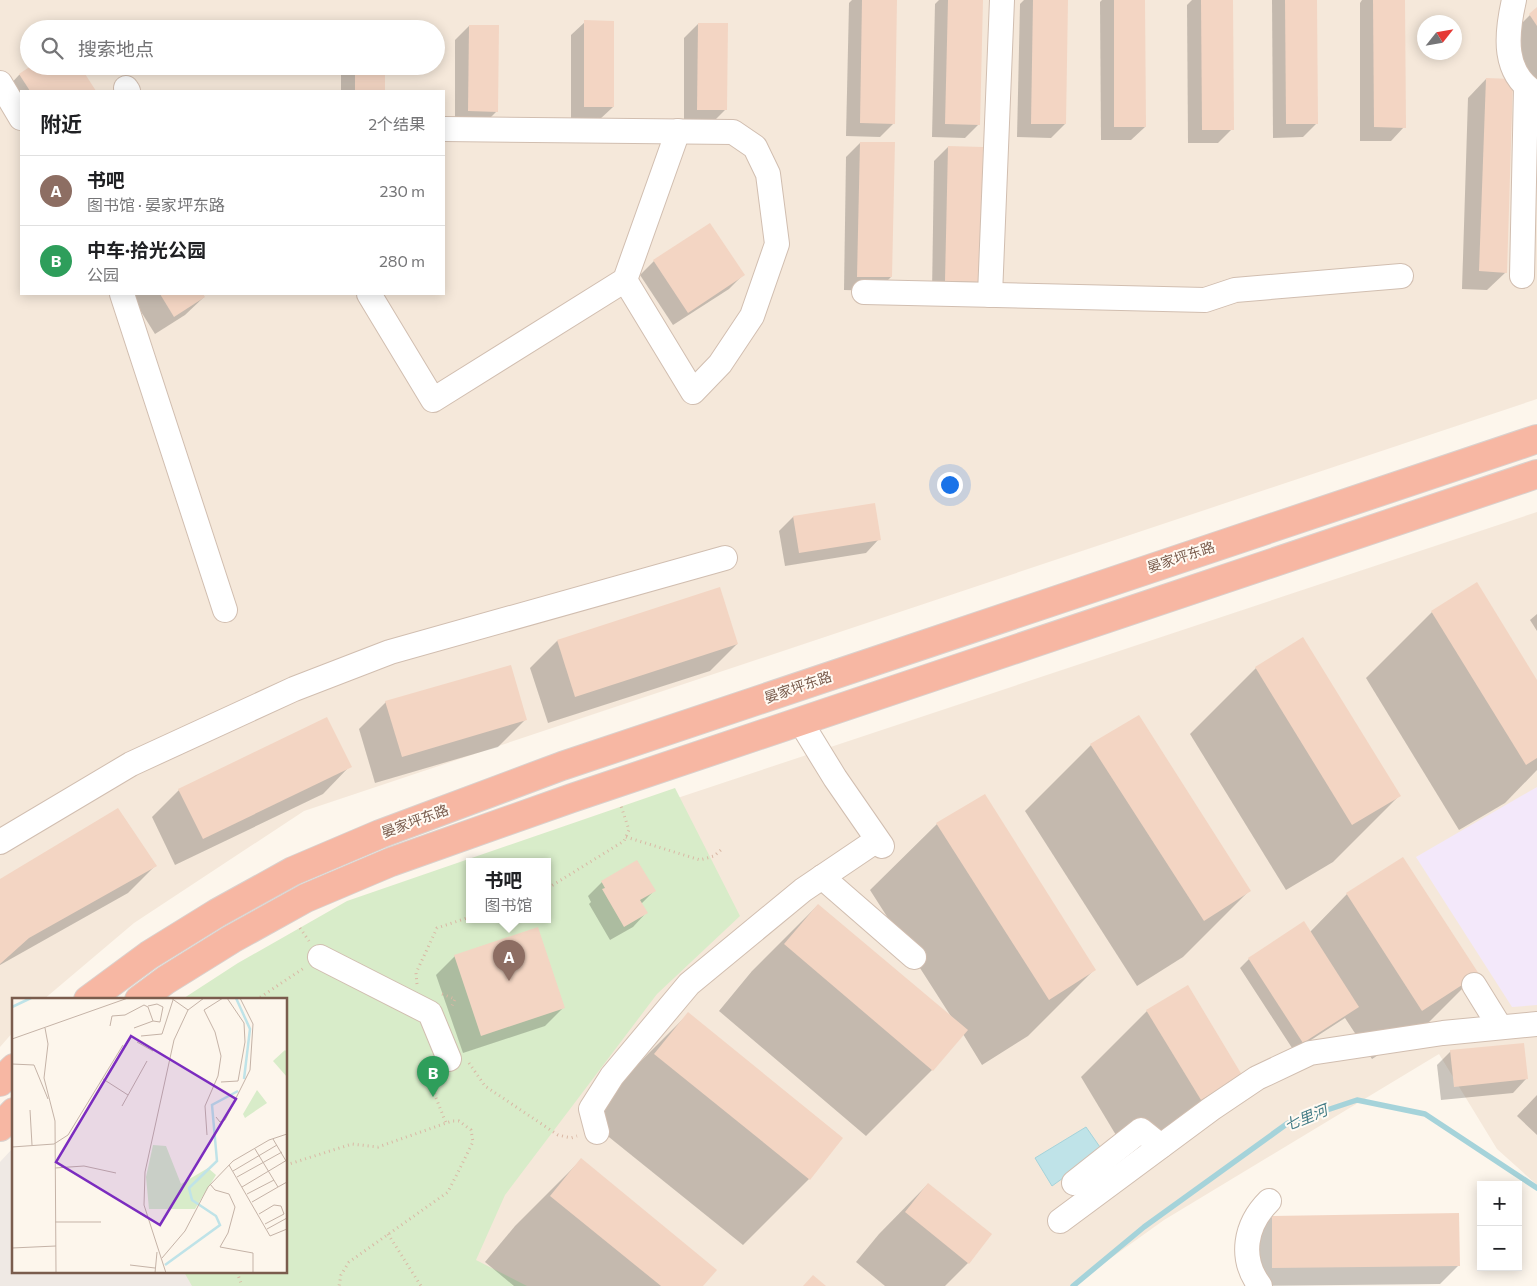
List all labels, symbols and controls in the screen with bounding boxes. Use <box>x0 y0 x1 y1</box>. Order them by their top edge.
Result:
north arrow <box>1417 15 1462 60</box>
search box <box>20 20 445 75</box>
icon: search <box>38 34 66 62</box>
text: 搜索地点 <box>78 37 154 60</box>
text: 附近 <box>40 111 82 136</box>
text: 2个结果 <box>368 114 425 133</box>
text: 书吧 <box>87 168 125 191</box>
text: A <box>50 181 62 200</box>
text: 230 m <box>380 181 425 200</box>
text: 图书馆 · 晏家坪东路 <box>87 195 225 214</box>
text: 中车·拾光公园 <box>87 238 206 261</box>
text: B <box>51 251 61 270</box>
text: 280 m <box>379 251 425 270</box>
text: 公园 <box>87 265 119 284</box>
your location <box>937 472 963 498</box>
street label: 晏家坪东路 <box>1145 538 1217 575</box>
street label: 晏家坪东路 <box>762 667 834 706</box>
street label: 晏家坪东路 <box>379 801 451 840</box>
popup <box>466 858 551 923</box>
text: 书吧 <box>484 868 523 891</box>
text: 图书馆 <box>484 895 533 914</box>
pin: A <box>493 940 525 981</box>
inset map <box>12 998 288 1274</box>
pin: B <box>417 1056 449 1097</box>
water label: 七里河 <box>1281 1099 1333 1134</box>
map controls <box>1477 1181 1522 1271</box>
button: + <box>1477 1181 1522 1226</box>
button: − <box>1477 1226 1522 1271</box>

